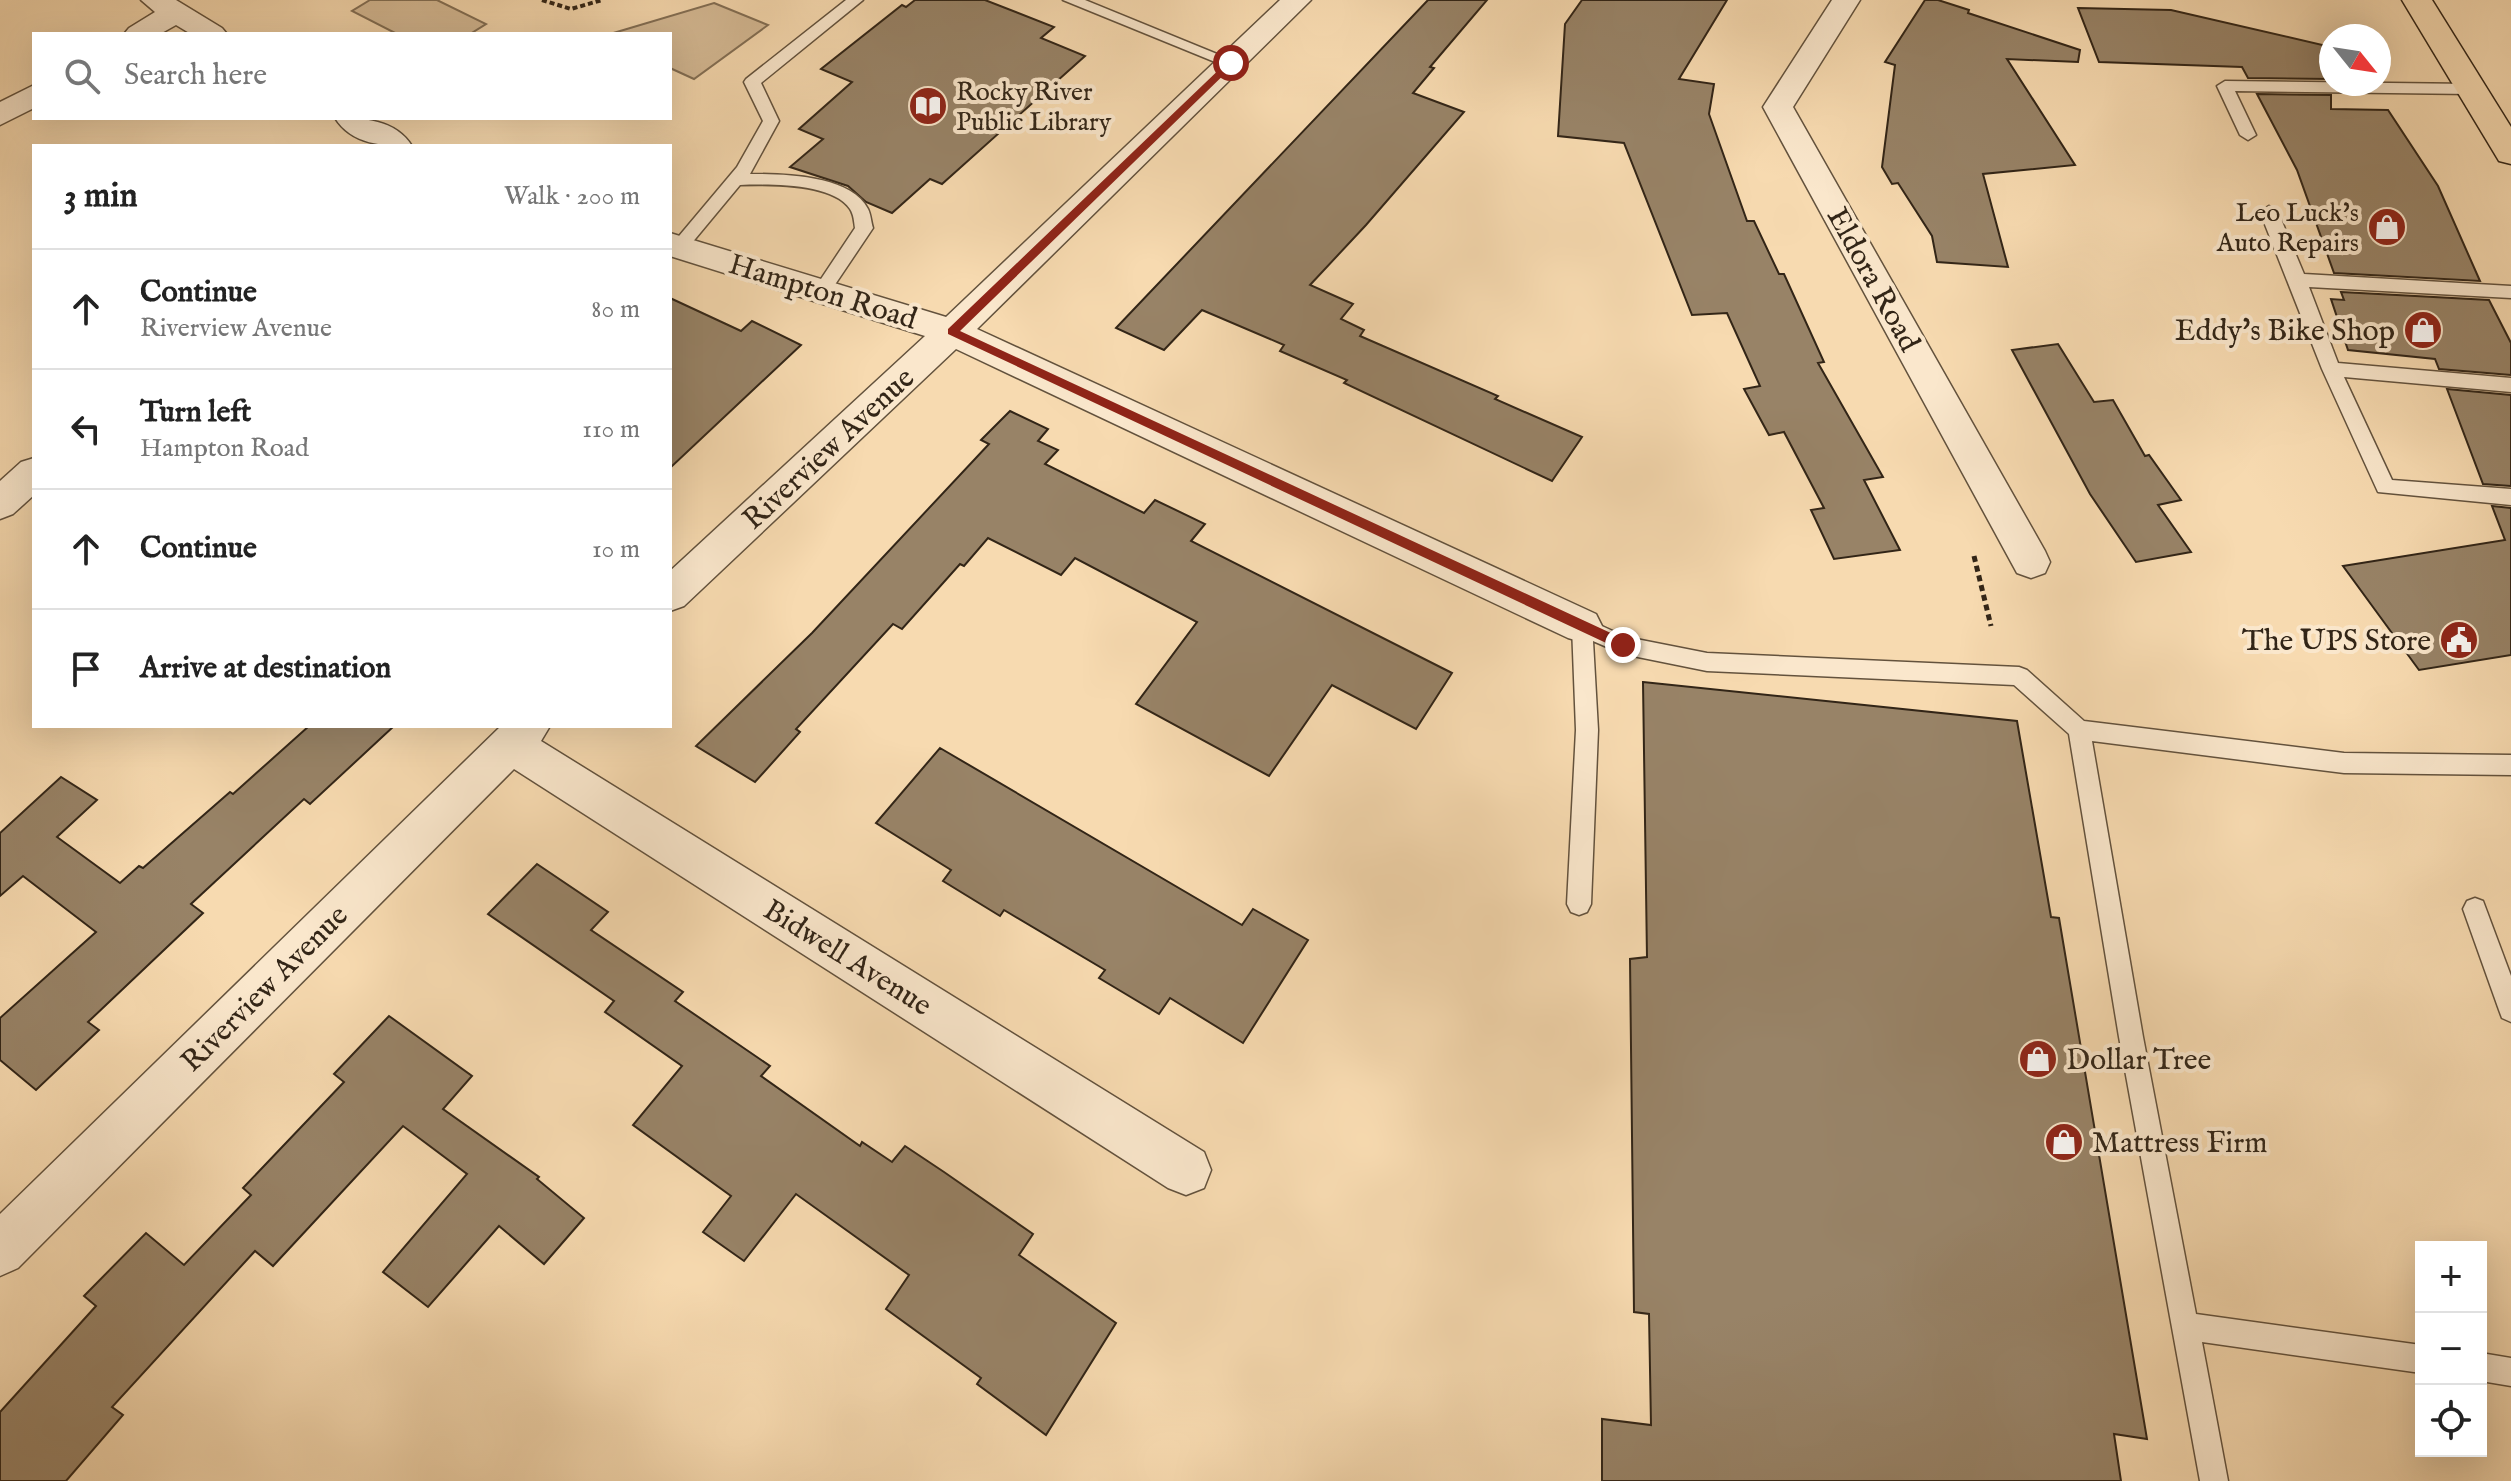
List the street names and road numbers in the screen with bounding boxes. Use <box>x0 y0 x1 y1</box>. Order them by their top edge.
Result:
street label: Eldora Road <box>1817 201 1928 360</box>
street label: Hampton Road <box>724 246 922 340</box>
street label: Riverview Avenue <box>735 360 923 539</box>
street label: Bidwell Avenue <box>756 892 938 1026</box>
street label: Riverview Avenue <box>174 898 357 1081</box>

